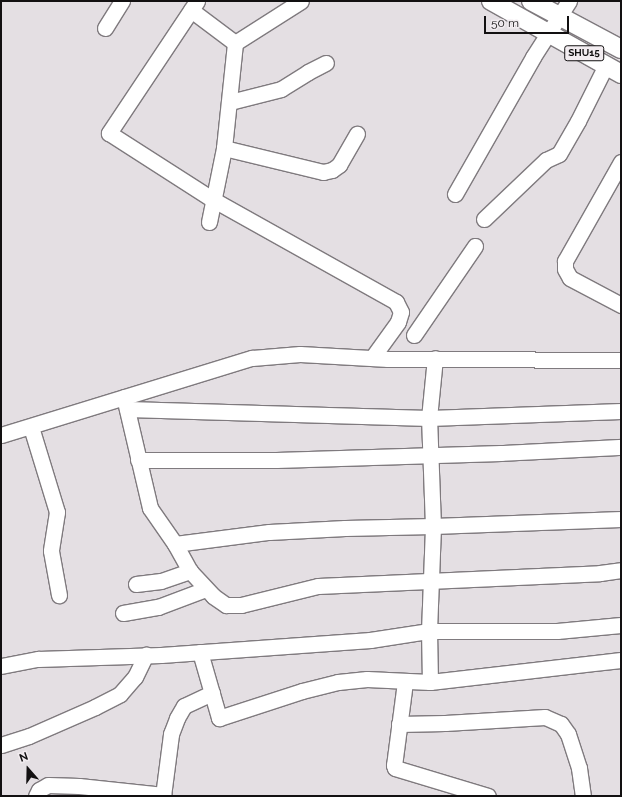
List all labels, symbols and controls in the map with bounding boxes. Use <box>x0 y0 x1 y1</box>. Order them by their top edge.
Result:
scale bar <box>486 8 571 34</box>
text: 50 m <box>491 16 519 30</box>
road number: SHU15 <box>564 45 604 61</box>
north arrow <box>8 749 48 789</box>
text: N <box>18 750 30 765</box>

